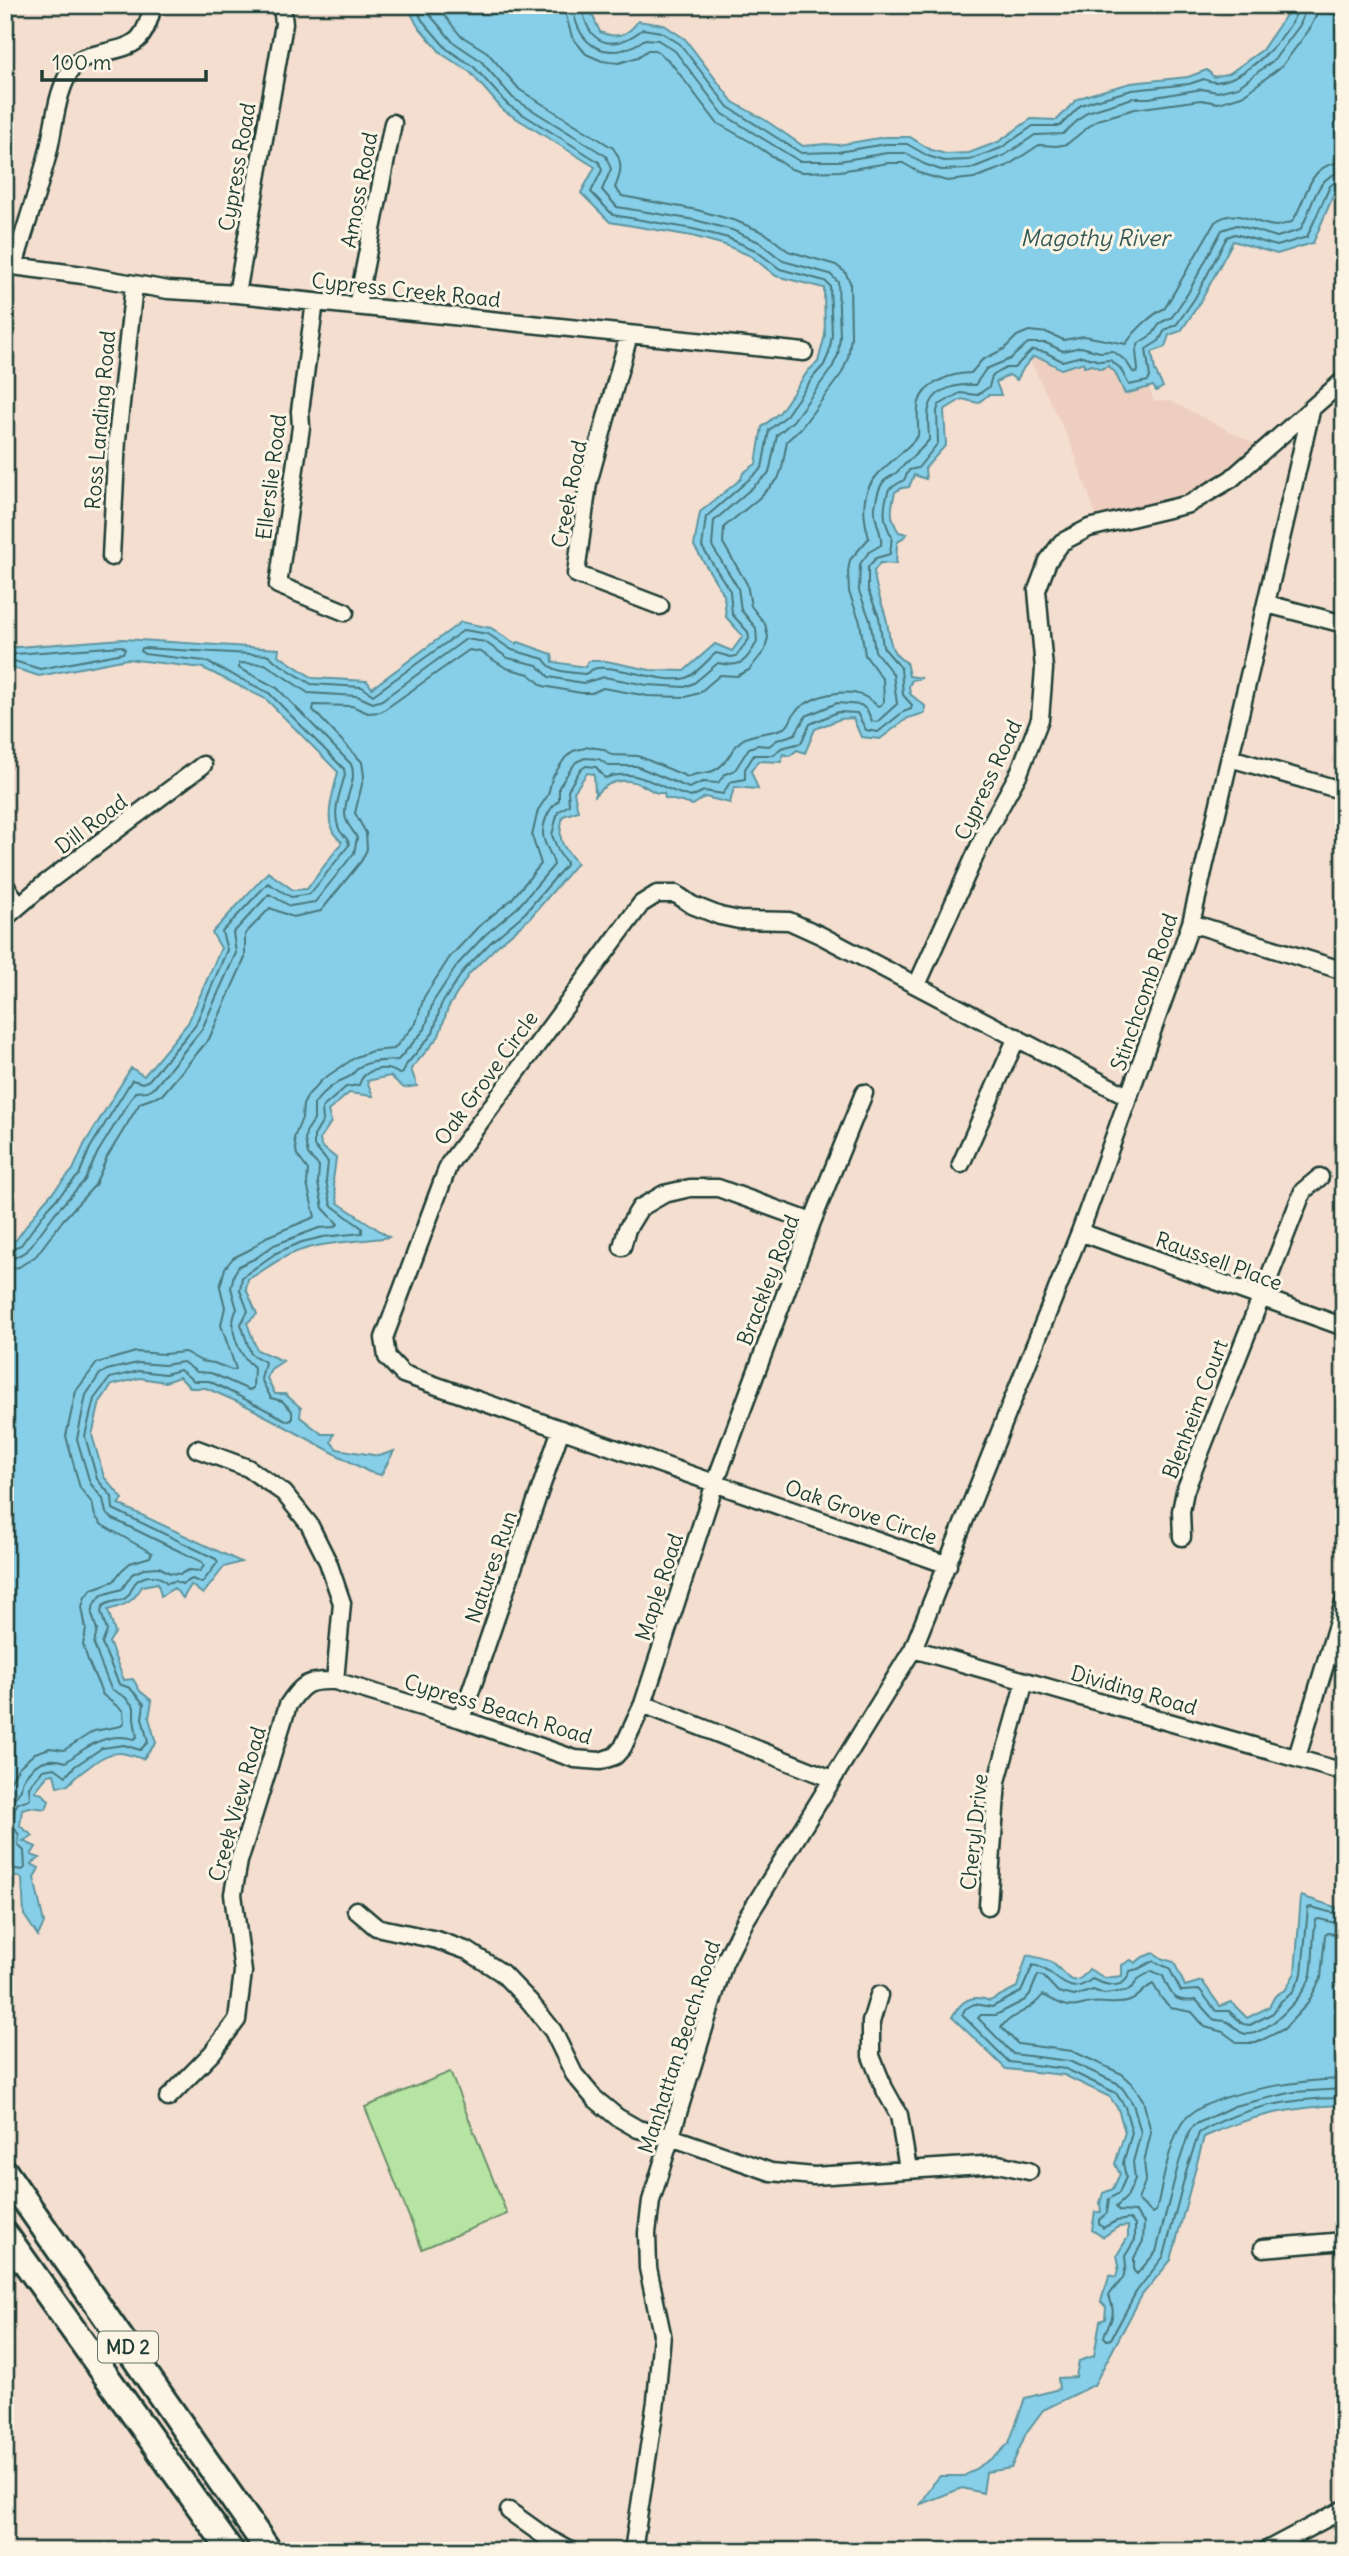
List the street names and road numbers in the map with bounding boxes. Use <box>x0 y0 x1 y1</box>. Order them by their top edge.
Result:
street label: Cypress Road <box>212 101 262 233</box>
street label: Amoss Road <box>335 130 383 250</box>
street label: Cypress Creek Road <box>310 267 502 313</box>
street label: Ross Landing Road <box>79 329 121 511</box>
street label: Ellerslie Road <box>250 413 292 541</box>
street label: Creek Road <box>545 438 593 550</box>
street label: Cypress Road <box>948 715 1028 845</box>
street label: Dill Road <box>50 788 132 860</box>
street label: Stinchcomb Road <box>1104 910 1184 1074</box>
street label: Oak Grove Circle <box>428 1006 544 1150</box>
street label: Brackley Road <box>731 1211 805 1349</box>
street label: Raussell Place <box>1152 1226 1286 1296</box>
street label: Blenheim Court <box>1156 1336 1234 1482</box>
street label: Oak Grove Circle <box>781 1473 941 1551</box>
street label: Natures Run <box>459 1507 523 1627</box>
street label: Maple Road <box>629 1530 689 1644</box>
street label: Dividing Road <box>1068 1659 1200 1721</box>
street label: Cypress Beach Road <box>401 1668 595 1750</box>
street label: Creek View Road <box>202 1723 272 1885</box>
street label: Cheryl Drive <box>954 1772 994 1892</box>
street label: Manhattan Beach Road <box>632 1937 726 2157</box>
road number: MD 2 <box>98 2332 158 2362</box>

